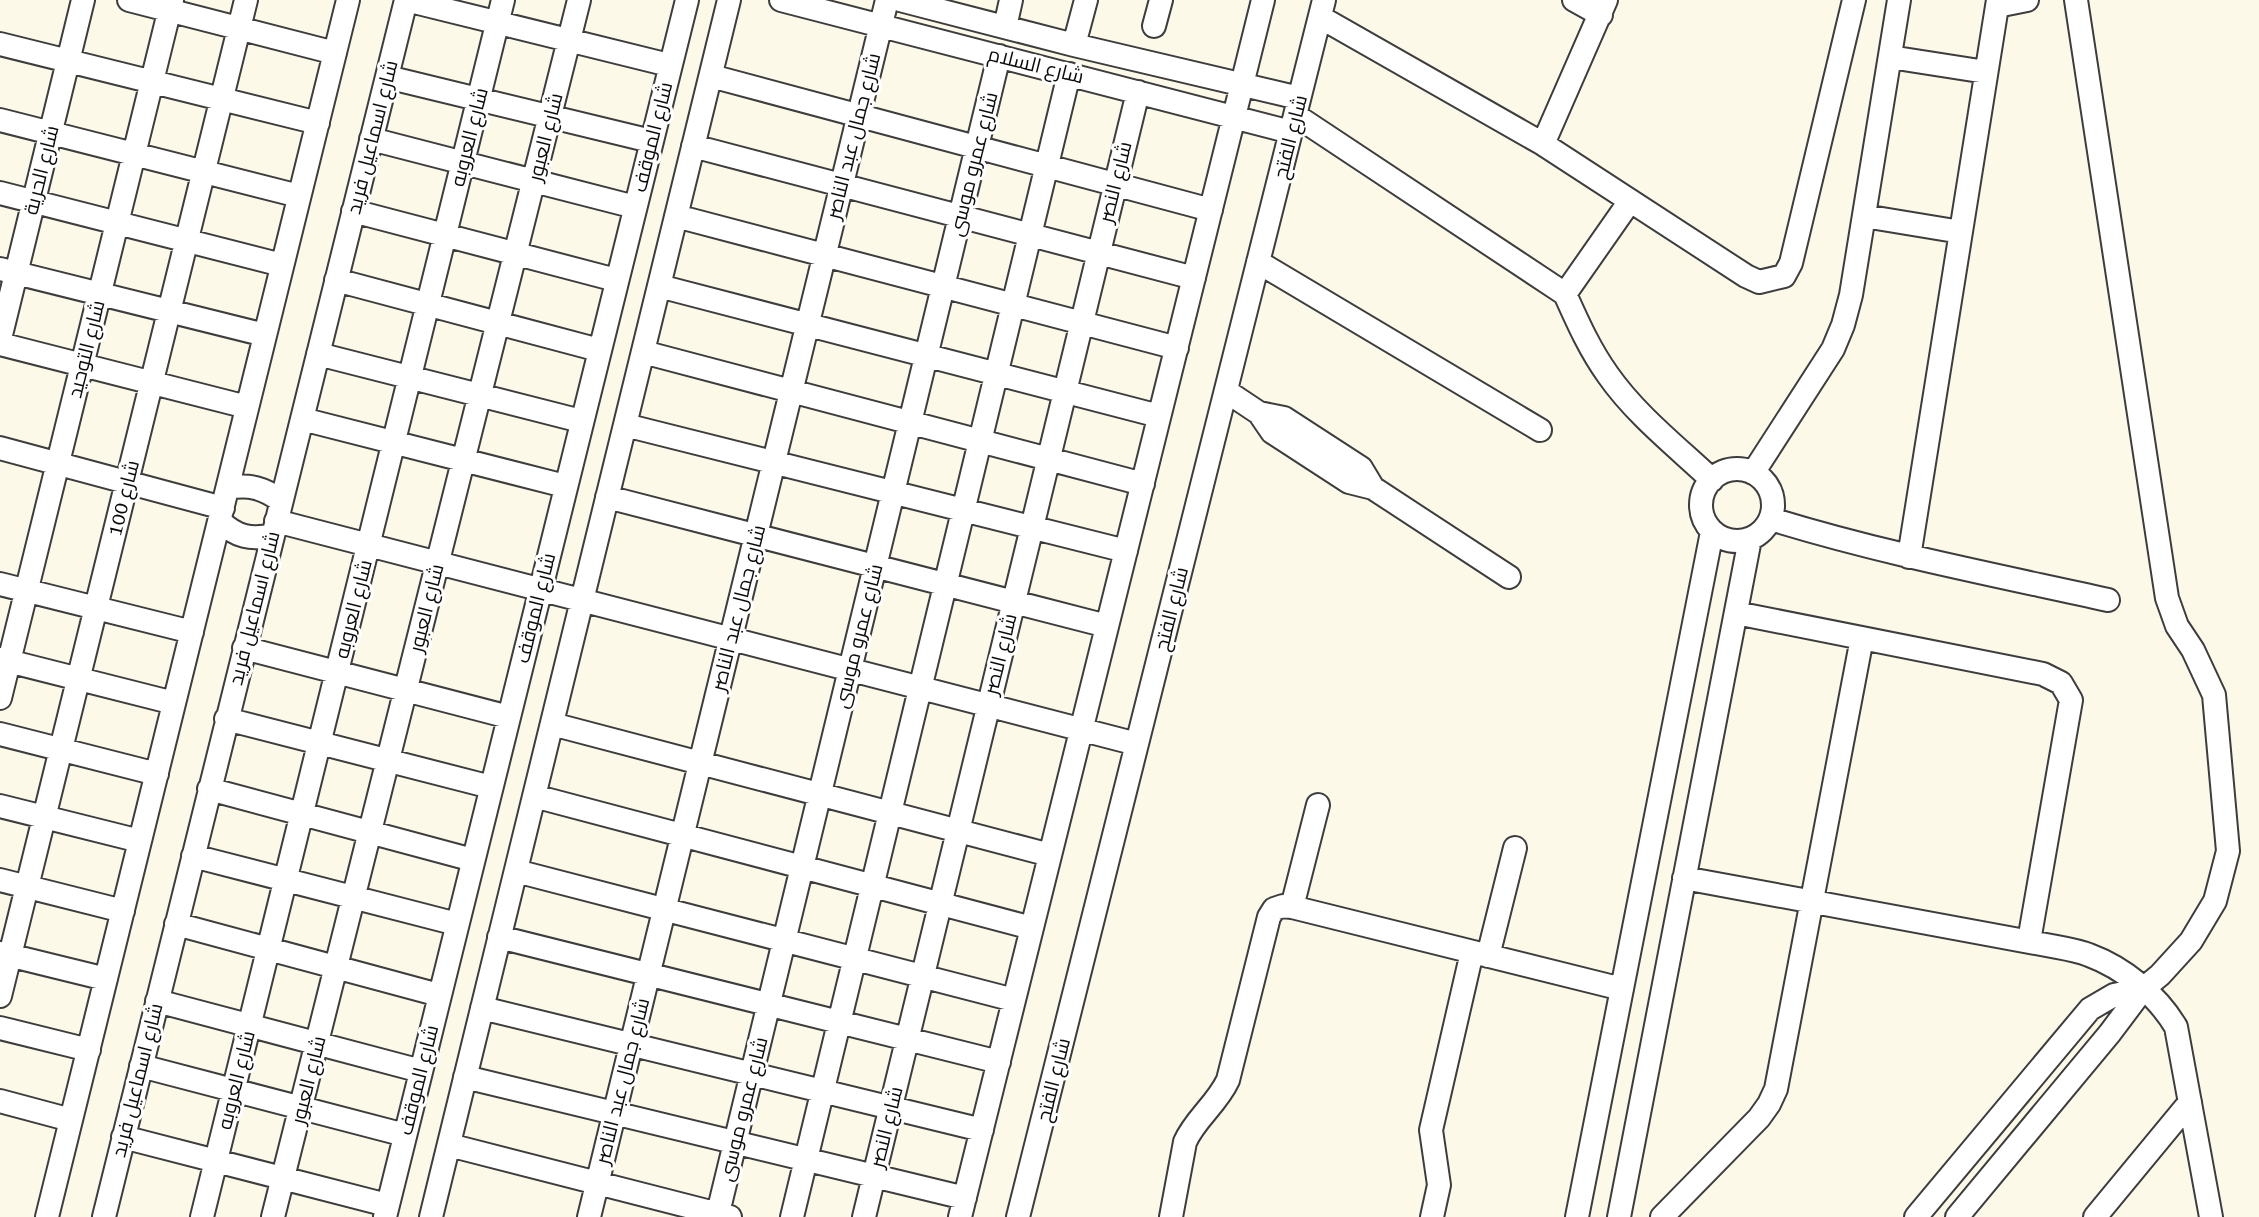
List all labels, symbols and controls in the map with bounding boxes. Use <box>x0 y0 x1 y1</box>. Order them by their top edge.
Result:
street label: شارع السلام <box>985 42 1086 90</box>
street label: شارع جمال عبد الناصر <box>820 50 887 223</box>
street label: شارع اسماعيل فريد <box>341 58 405 217</box>
street label: شارع الموقف <box>627 79 679 195</box>
street label: شارع العروبه <box>445 85 495 189</box>
street label: شارع عمرو موسى <box>943 89 1004 239</box>
street label: شارع العبور <box>522 90 569 185</box>
street label: شارع الفتح <box>1268 92 1314 182</box>
street label: شارع الحرية <box>18 123 66 218</box>
street label: شارع النصر <box>1093 139 1139 227</box>
street label: شارع التوحيد <box>62 298 112 401</box>
street label: شارع 100 <box>102 458 146 539</box>
street label: شارع جمال عبد الناصر <box>705 522 772 695</box>
street label: شارع اسماعيل فريد <box>223 529 287 688</box>
street label: شارع الموقف <box>510 550 562 666</box>
street label: شارع العروبه <box>329 557 379 661</box>
street label: شارع العبور <box>403 561 450 656</box>
street label: شارع عمرو موسى <box>828 561 889 711</box>
street label: شارع الفتح <box>1149 564 1195 654</box>
street label: شارع النصر <box>978 611 1024 699</box>
street label: شارع جمال عبد الناصر <box>589 995 656 1168</box>
street label: شارع اسماعيل فريد <box>106 1001 170 1160</box>
street label: شارع الموقف <box>393 1022 445 1138</box>
street label: شارع العروبه <box>212 1028 262 1132</box>
street label: شارع العبور <box>285 1033 332 1128</box>
street label: شارع عمرو موسى <box>713 1034 774 1184</box>
street label: شارع الفتح <box>1031 1035 1077 1125</box>
street label: شارع النصر <box>864 1084 910 1172</box>

